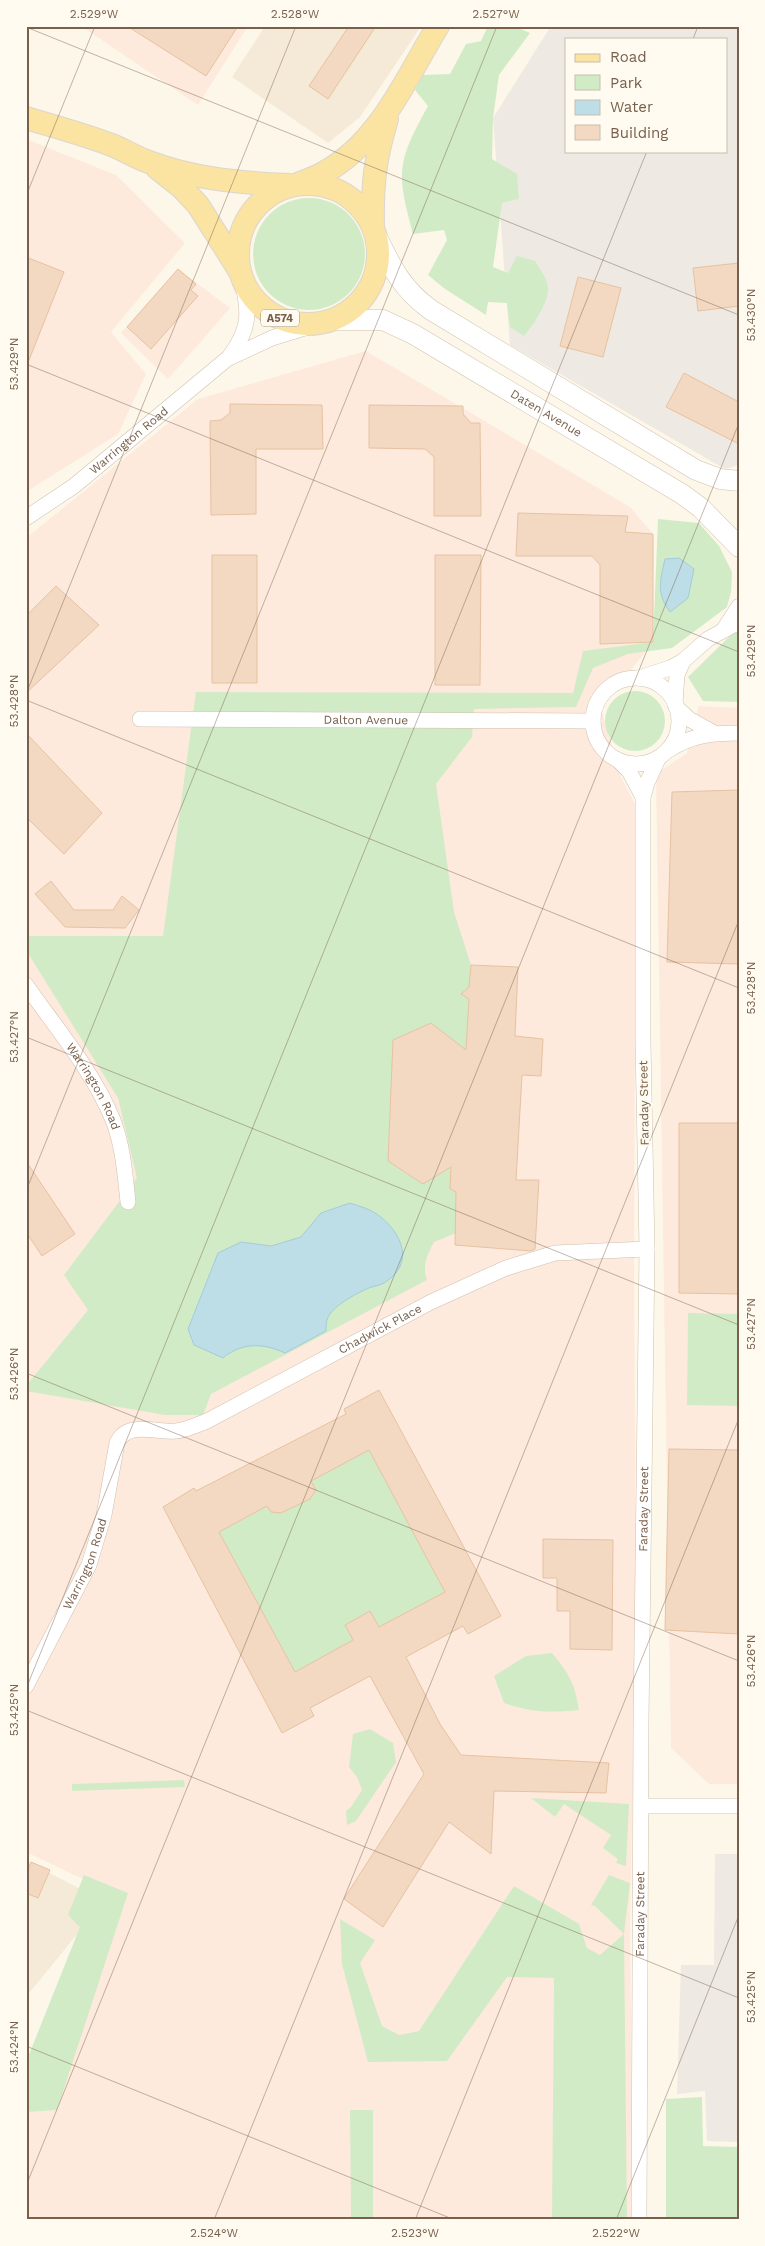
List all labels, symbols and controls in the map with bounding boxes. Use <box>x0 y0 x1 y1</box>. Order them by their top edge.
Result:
text: 2.529°W <box>70 7 119 21</box>
text: 2.528°W <box>271 7 320 21</box>
text: 2.527°W <box>472 7 520 21</box>
legend <box>565 38 728 152</box>
text: Road <box>610 48 647 66</box>
text: Park <box>610 74 643 92</box>
text: Water <box>610 98 653 116</box>
text: Building <box>610 124 668 142</box>
text: 53.430°N <box>744 288 758 342</box>
road number: A574 <box>261 310 299 326</box>
text: 53.429°N <box>7 337 21 391</box>
street label: Daten Avenue <box>508 387 584 440</box>
street label: Warrington Road <box>87 404 171 477</box>
text: 53.429°N <box>744 624 758 678</box>
text: 53.428°N <box>7 674 21 728</box>
street label: Dalton Avenue <box>324 713 408 727</box>
text: 53.428°N <box>744 961 758 1015</box>
text: 53.427°N <box>7 1011 21 1063</box>
street label: Warrington Road <box>63 1040 123 1132</box>
street label: Faraday Street <box>636 1060 652 1146</box>
text: 53.427°N <box>744 1298 758 1350</box>
street label: Chadwick Place <box>336 1301 424 1357</box>
text: 53.426°N <box>7 1347 21 1401</box>
street label: Faraday Street <box>636 1466 651 1552</box>
street label: Warrington Road <box>60 1517 110 1612</box>
text: 53.426°N <box>744 1634 758 1688</box>
text: 53.425°N <box>7 1684 21 1736</box>
street label: Faraday Street <box>633 1871 647 1957</box>
text: 53.425°N <box>744 1971 758 2023</box>
text: 53.424°N <box>7 2021 21 2073</box>
text: 2.524°W <box>190 2226 239 2240</box>
text: 2.523°W <box>391 2226 440 2240</box>
text: 2.522°W <box>592 2226 641 2240</box>

